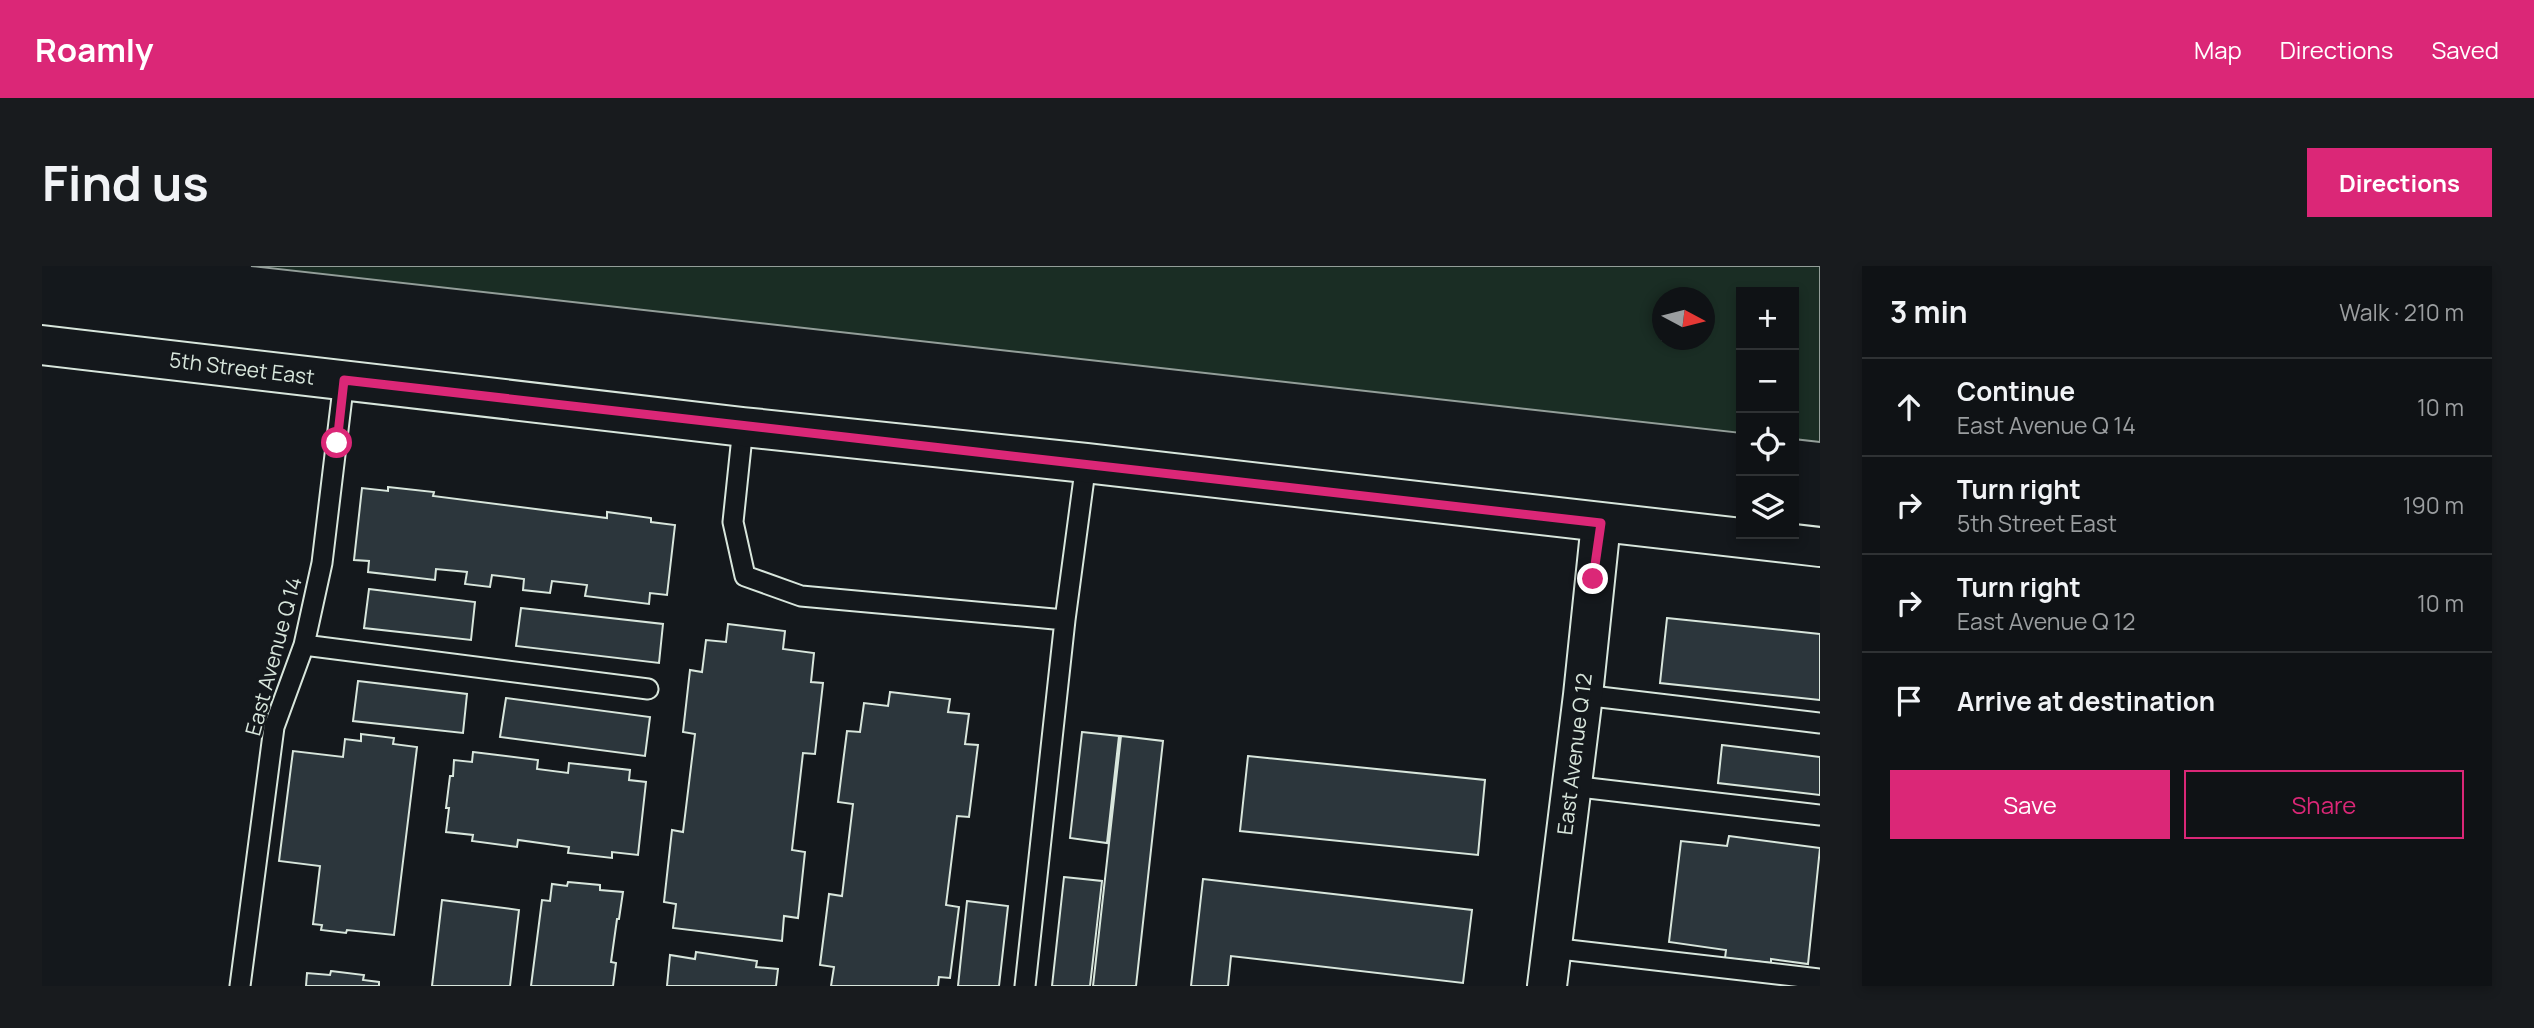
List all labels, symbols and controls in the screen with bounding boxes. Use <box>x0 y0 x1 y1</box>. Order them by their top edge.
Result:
text: Roamly <box>35 27 154 72</box>
text: Map <box>2194 33 2242 66</box>
text: Directions <box>2280 33 2393 66</box>
text: Saved <box>2431 33 2499 66</box>
button: Directions <box>2307 148 2492 217</box>
text: Find us <box>42 149 209 216</box>
north arrow <box>1652 287 1715 350</box>
map controls <box>1736 287 1799 539</box>
button: + <box>1736 287 1799 350</box>
text: 3 min <box>1890 291 1968 332</box>
text: Walk · 210 m <box>2339 296 2464 328</box>
street label: 5th Street East <box>168 345 316 391</box>
button: − <box>1736 350 1799 413</box>
text: Continue <box>1957 373 2075 409</box>
icon: ahead <box>1890 388 1928 426</box>
text: 10 m <box>2417 391 2464 423</box>
text: East Avenue Q 14 <box>1957 409 2136 441</box>
button: locate <box>1736 413 1799 476</box>
route start <box>321 427 352 458</box>
text: Turn right <box>1957 471 2081 507</box>
button: layers <box>1736 476 1799 539</box>
icon: right <box>1890 486 1928 524</box>
text: 190 m <box>2403 489 2464 521</box>
text: 5th Street East <box>1957 507 2117 539</box>
route end <box>1577 563 1608 594</box>
text: Turn right <box>1957 569 2081 605</box>
street label: East Avenue Q 14 <box>238 573 308 739</box>
icon: right <box>1890 584 1928 622</box>
text: 10 m <box>2417 587 2464 619</box>
text: East Avenue Q 12 <box>1957 605 2135 637</box>
street label: East Avenue Q 12 <box>1550 671 1598 837</box>
icon: arrive <box>1890 682 1928 720</box>
text: Arrive at destination <box>1957 683 2215 719</box>
button: Save <box>1890 770 2170 839</box>
button: Share <box>2184 770 2464 839</box>

